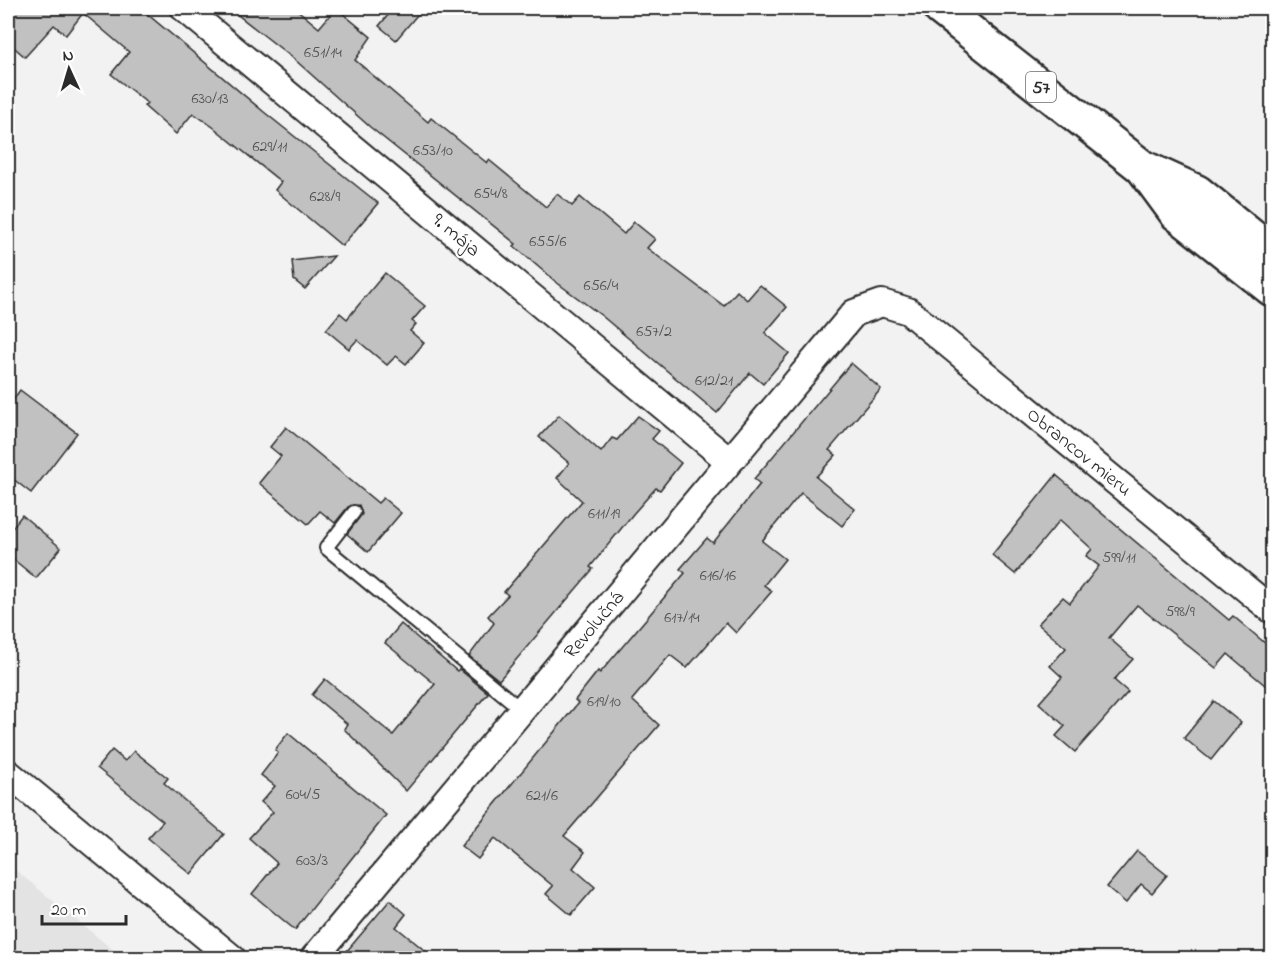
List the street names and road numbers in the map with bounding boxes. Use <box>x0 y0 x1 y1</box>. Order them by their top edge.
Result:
road number: 57 <box>1026 72 1056 102</box>
street label: 9. mája <box>425 207 486 265</box>
street label: Obrancov mieru <box>1019 401 1137 505</box>
street label: Revolučná <box>558 585 632 666</box>

